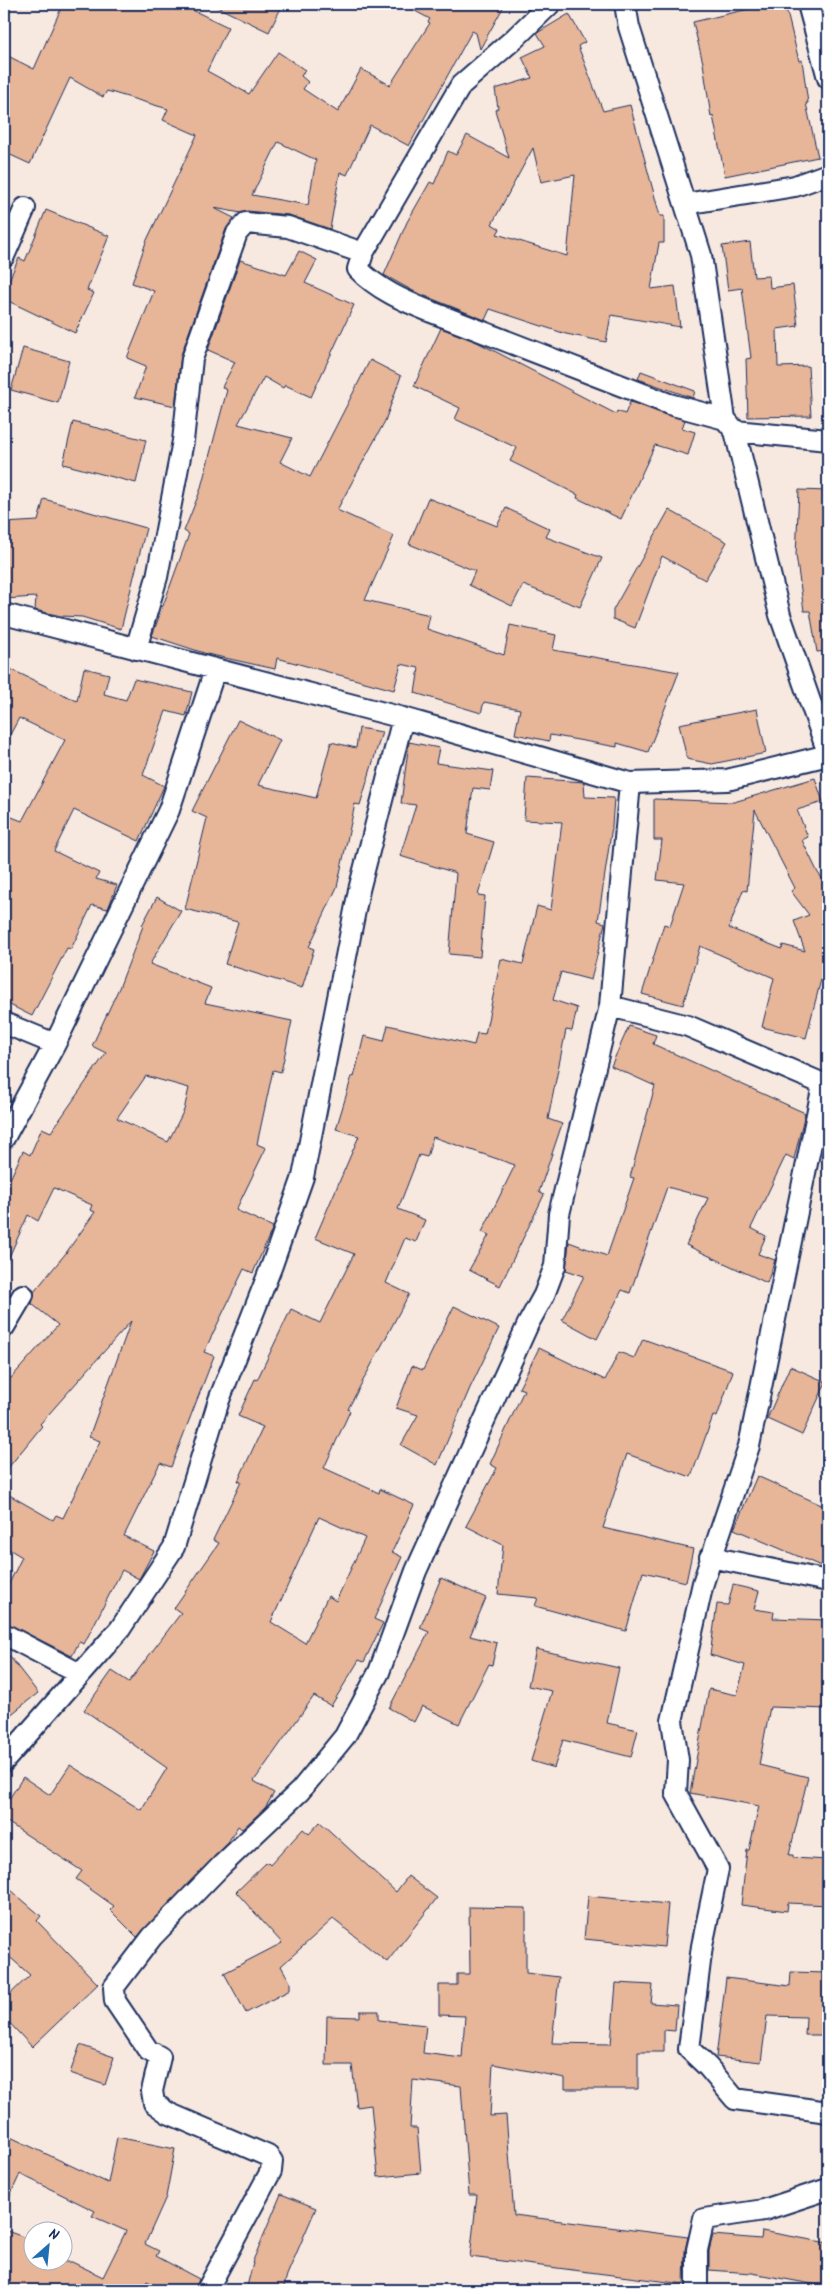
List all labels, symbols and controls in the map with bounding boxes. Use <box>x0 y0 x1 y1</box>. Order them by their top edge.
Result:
north arrow <box>22 2222 72 2272</box>
text: N <box>45 2223 63 2247</box>

